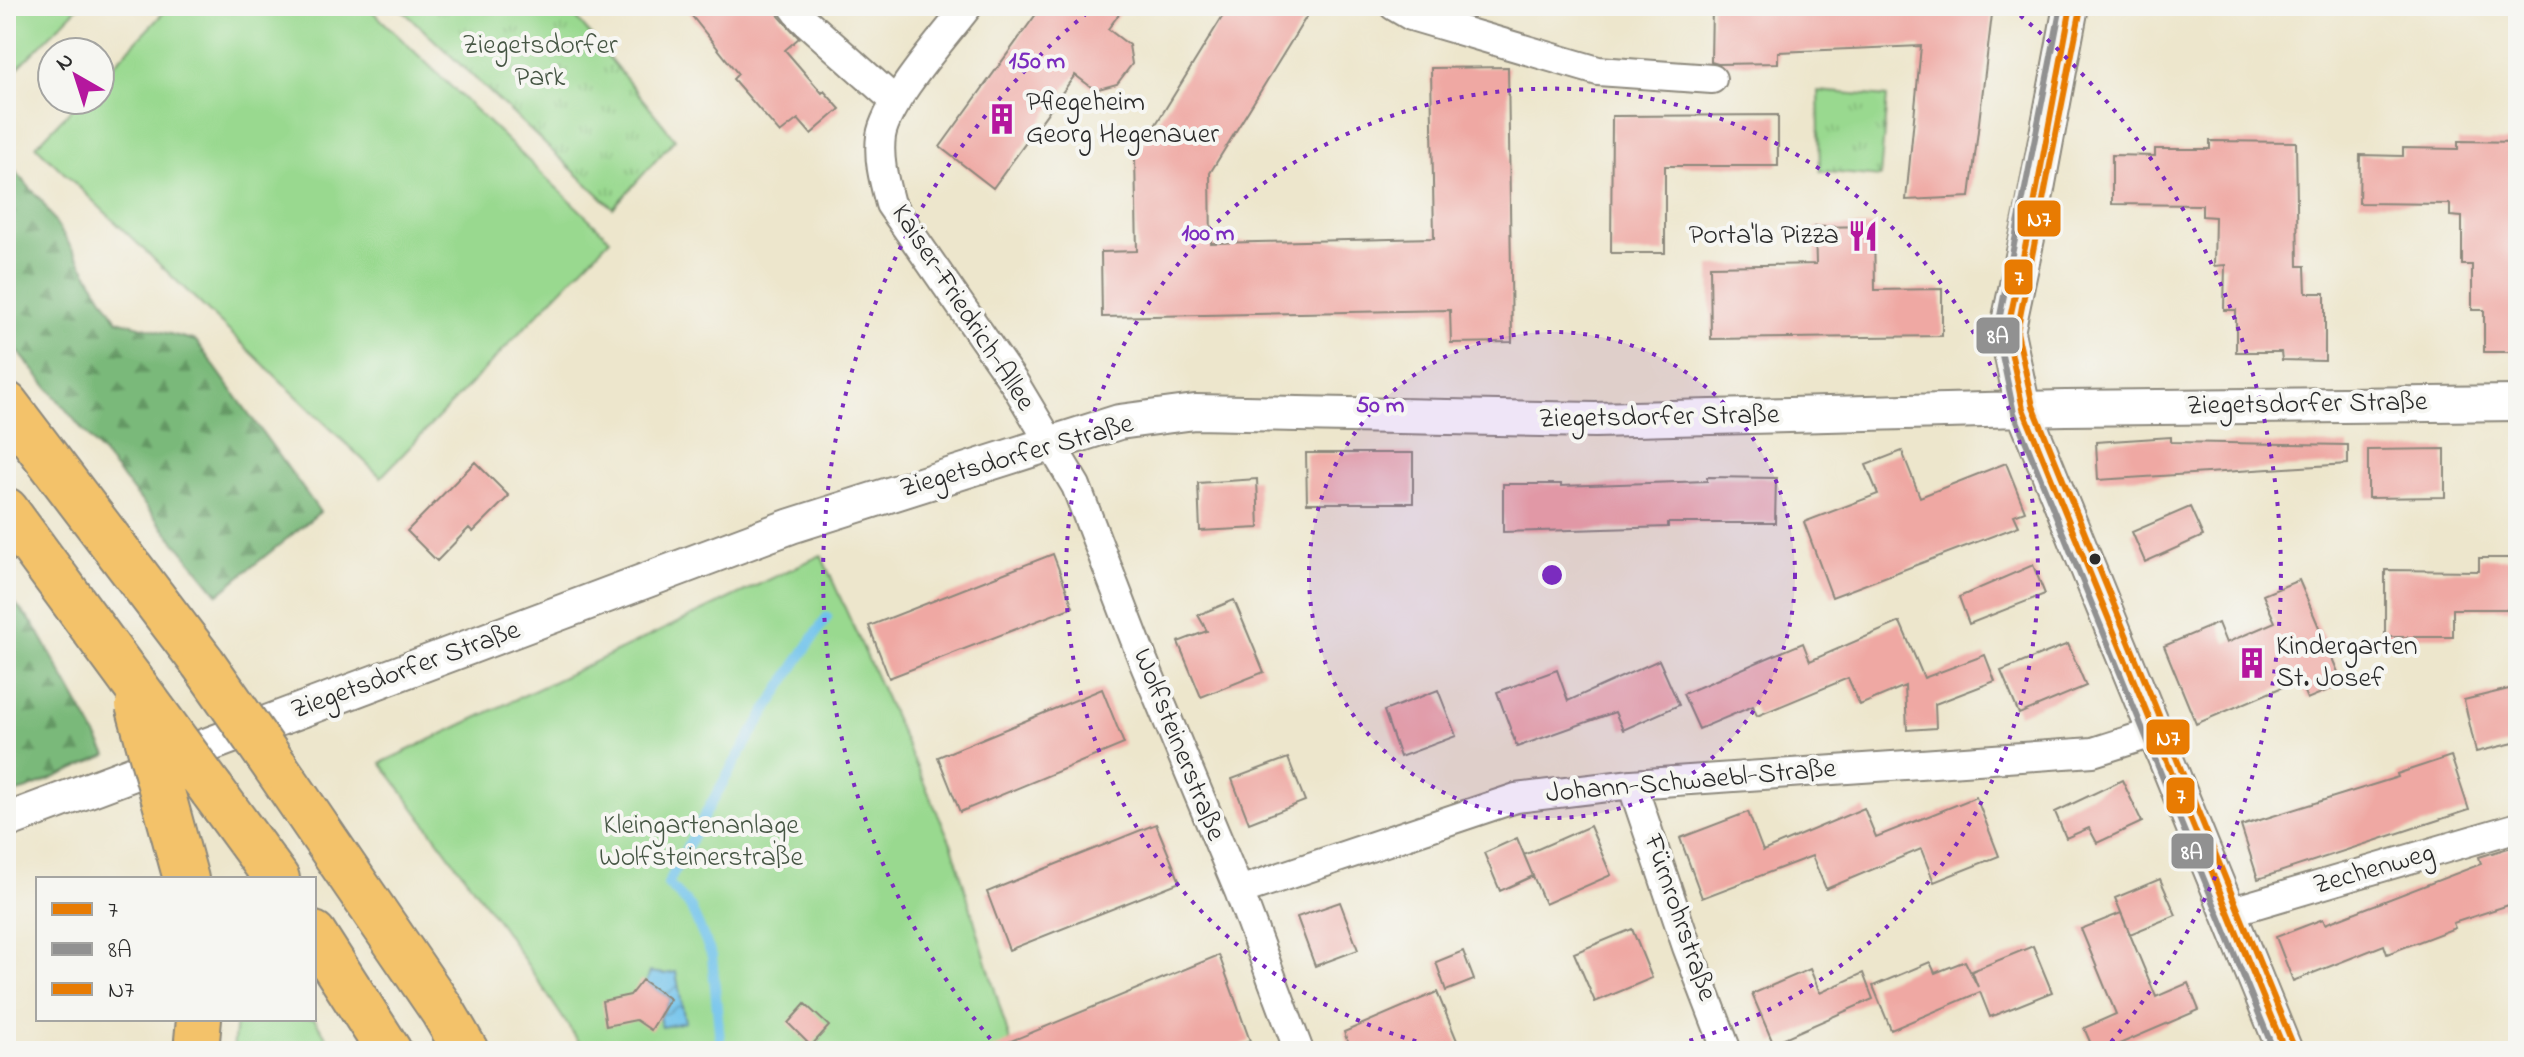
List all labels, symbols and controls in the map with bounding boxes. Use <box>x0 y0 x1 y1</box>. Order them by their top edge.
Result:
park label: Ziegetsdorfer Park <box>462 26 618 99</box>
north arrow <box>36 36 116 116</box>
text: 150 m <box>1009 45 1066 80</box>
text: N <box>49 46 81 80</box>
place label: Pflegeheim Georg Hegenauer <box>1026 83 1219 156</box>
building icon: Pflegeheim Georg Hegenauer <box>985 102 1019 136</box>
street label: Kaiser-Friedrich-Allee <box>880 196 1045 420</box>
line badge: N7 <box>2016 199 2062 238</box>
text: N7 <box>2027 205 2052 237</box>
place label: Porta'la Pizza <box>1689 216 1839 257</box>
text: 100 m <box>1182 217 1235 252</box>
restaurant icon: Porta'la Pizza <box>1846 219 1880 253</box>
line badge: 7 <box>2003 258 2034 296</box>
text: 7 <box>2014 264 2024 296</box>
line badge: 8A <box>1975 316 2021 355</box>
text: 8A <box>1986 322 2009 354</box>
street label: Ziegetsdorfer Straße <box>2186 382 2428 428</box>
text: 50 m <box>1356 389 1405 424</box>
street label: Ziegetsdorfer Straße <box>1538 395 1780 441</box>
street label: Ziegetsdorfer Straße <box>896 404 1139 510</box>
unlabelled marker <box>2087 551 2103 567</box>
centre of rings <box>1538 561 1566 589</box>
street label: Ziegetsdorfer Straße <box>286 610 527 731</box>
place label: Kindergarten St. Josef <box>2276 627 2418 700</box>
street label: Wolfsteinerstraße <box>1121 643 1235 848</box>
building icon: Kindergarten St. Josef <box>2235 646 2269 680</box>
line badge: N7 <box>2145 718 2191 756</box>
text: N7 <box>2156 724 2181 756</box>
street label: Johann-Schwaebl-Straße <box>1544 749 1838 815</box>
line badge: 7 <box>2165 776 2196 815</box>
text: 7 <box>2176 782 2186 814</box>
park label: Kleingartenanlage Wolfsteinerstraße <box>599 806 803 879</box>
street label: Fürnrohrstraße <box>1631 828 1727 1007</box>
line badge: 8A <box>2170 832 2215 870</box>
street label: Zechenweg <box>2309 833 2439 907</box>
text: 8A <box>2180 838 2203 870</box>
legend <box>36 877 316 1021</box>
text: 7 <box>108 894 118 929</box>
text: 8A <box>108 934 132 969</box>
text: N7 <box>108 974 134 1009</box>

